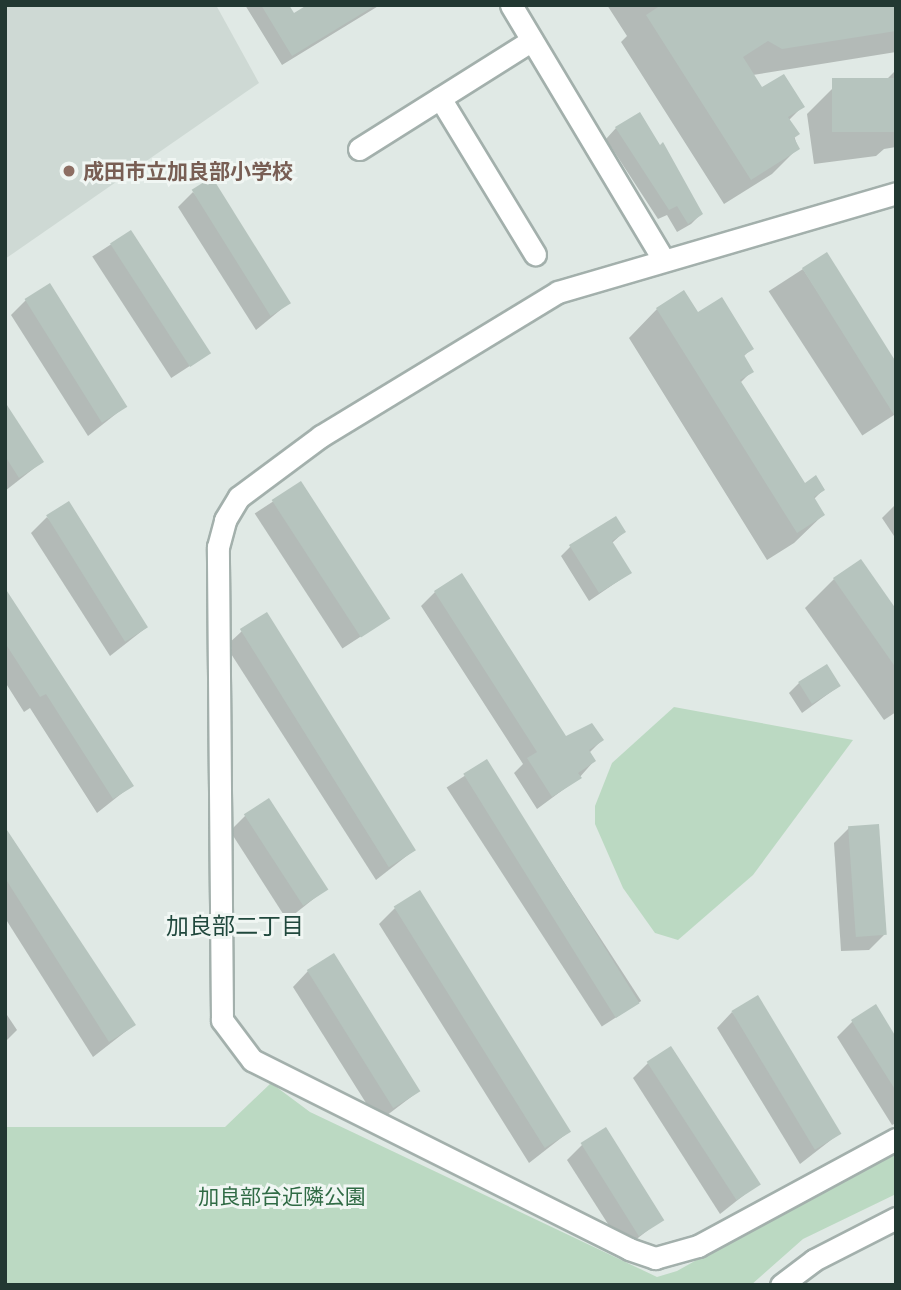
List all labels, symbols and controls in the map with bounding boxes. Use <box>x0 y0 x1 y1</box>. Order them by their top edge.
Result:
place label: 成田市立加良部小学校 <box>83 158 293 184</box>
marker: 成田市立加良部小学校 <box>61 163 77 179</box>
district label: 加良部二丁目 <box>166 911 304 939</box>
park label: 加良部台近隣公園 <box>198 1183 366 1209</box>

